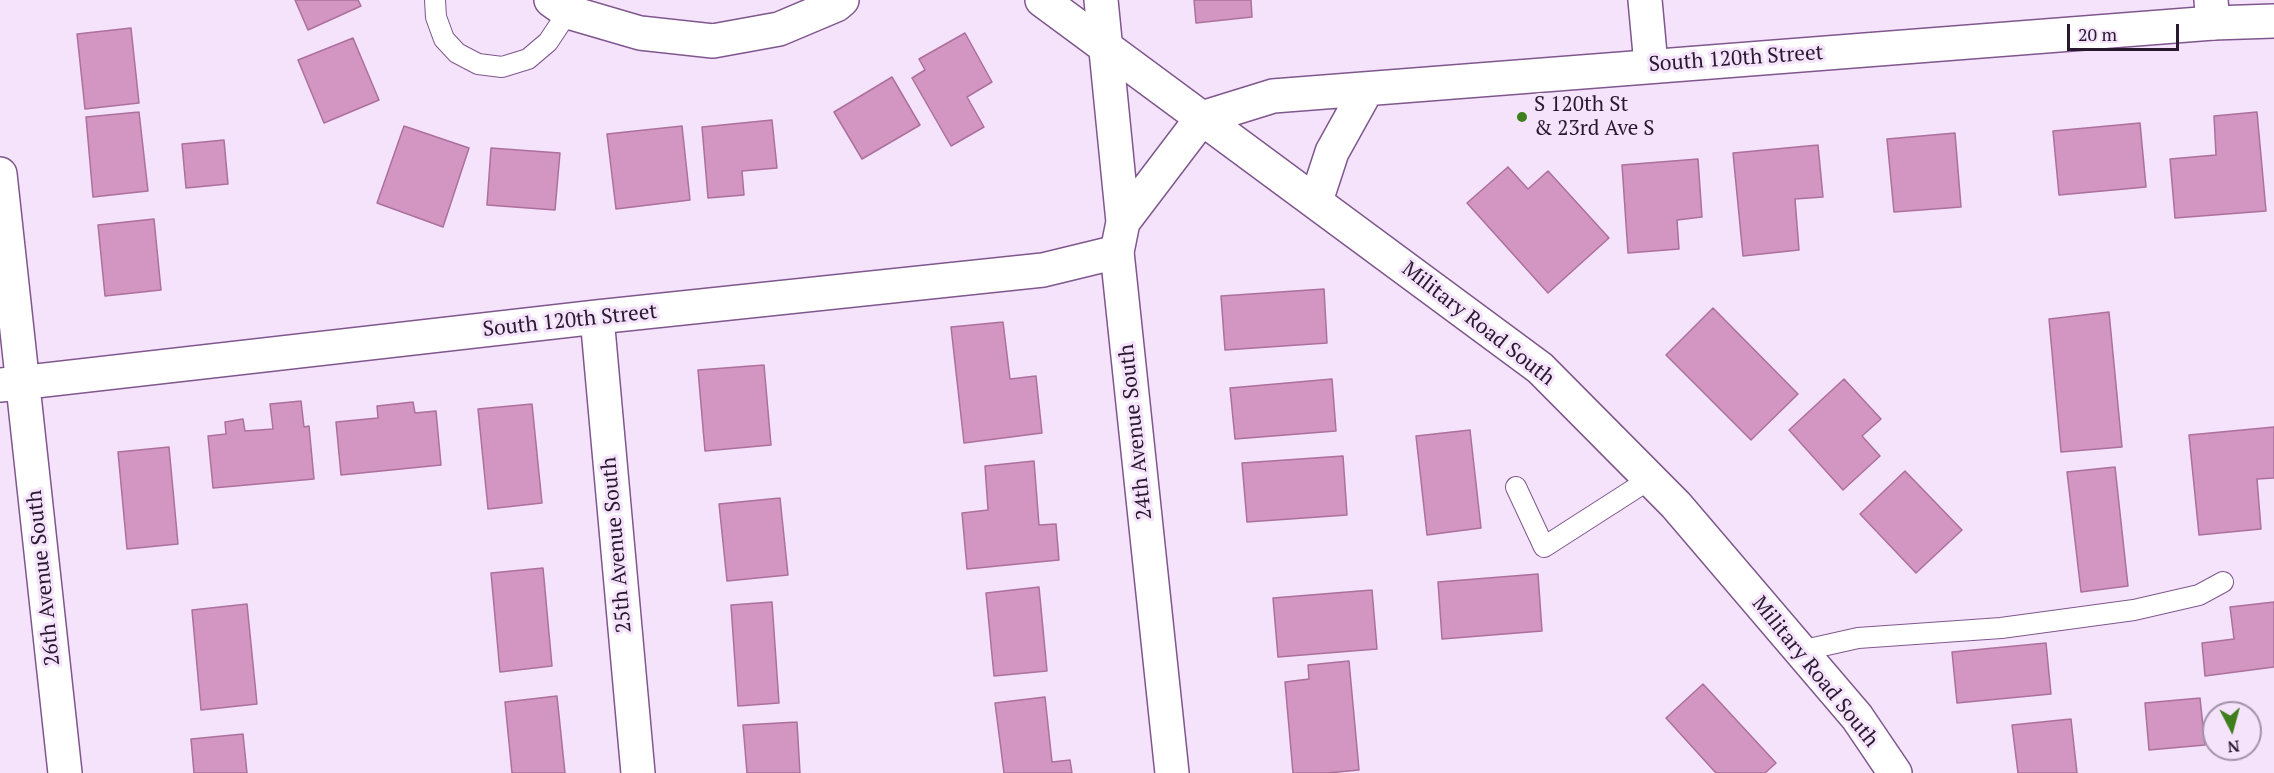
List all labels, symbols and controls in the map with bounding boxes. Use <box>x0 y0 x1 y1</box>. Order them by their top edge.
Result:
scale bar <box>2070 12 2182 50</box>
text: 20 m <box>2078 22 2117 46</box>
street label: South 120th Street <box>1648 40 1824 78</box>
place label: S 120th St & 23rd Ave S <box>1534 92 1655 142</box>
marker: S 120th St & 23rd Ave S <box>1515 110 1529 124</box>
street label: Military Road South <box>1397 257 1559 391</box>
street label: South 120th Street <box>482 299 658 343</box>
street label: 24th Avenue South <box>1114 343 1158 521</box>
street label: 25th Avenue South <box>597 456 637 634</box>
street label: 26th Avenue South <box>22 489 66 667</box>
street label: Military Road South <box>1746 592 1884 752</box>
north arrow <box>2202 701 2262 761</box>
text: N <box>2226 735 2241 758</box>

